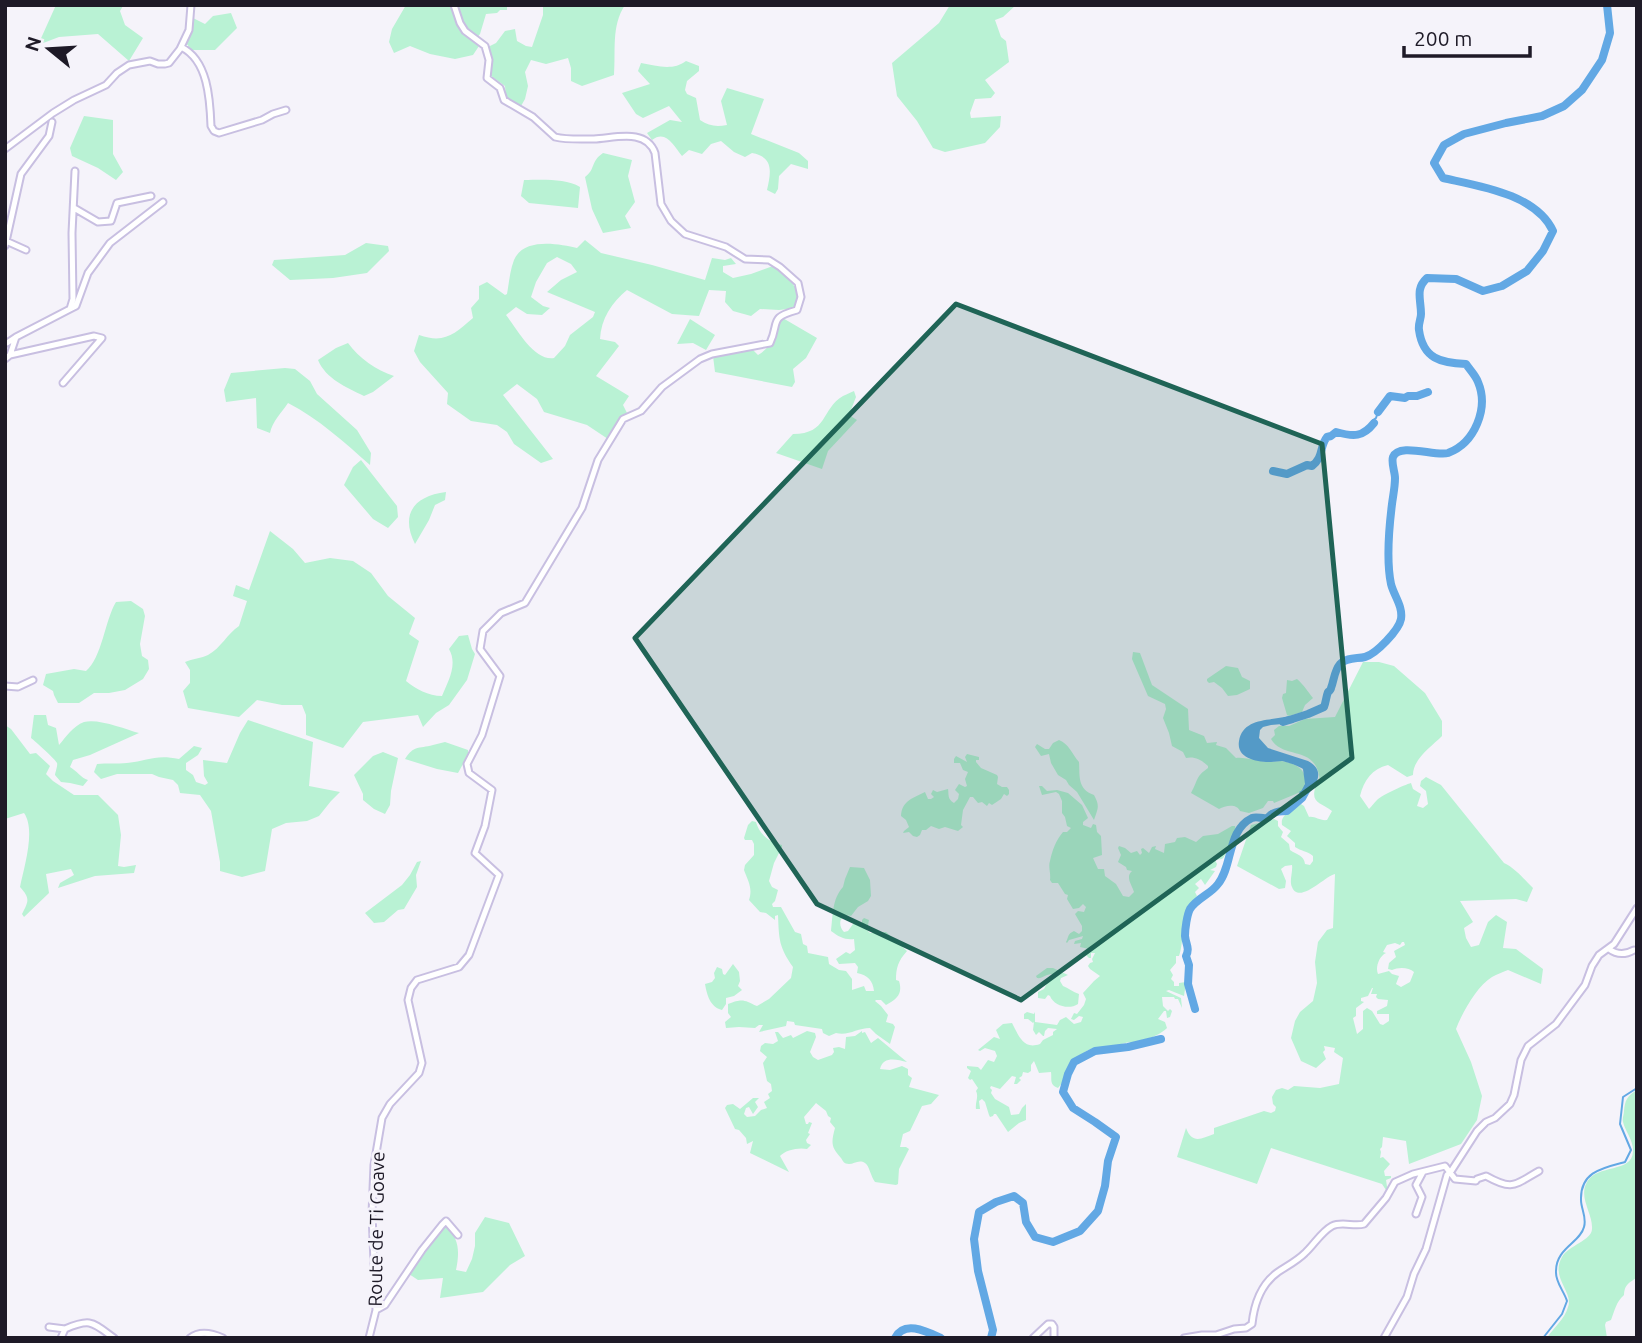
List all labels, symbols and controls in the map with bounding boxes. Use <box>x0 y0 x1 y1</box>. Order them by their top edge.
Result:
north arrow <box>14 14 84 84</box>
scale bar <box>1404 14 1530 58</box>
text: 200 m <box>1414 26 1472 50</box>
text: N <box>20 34 45 54</box>
street label: Route de Ti Goave <box>364 1151 388 1307</box>

